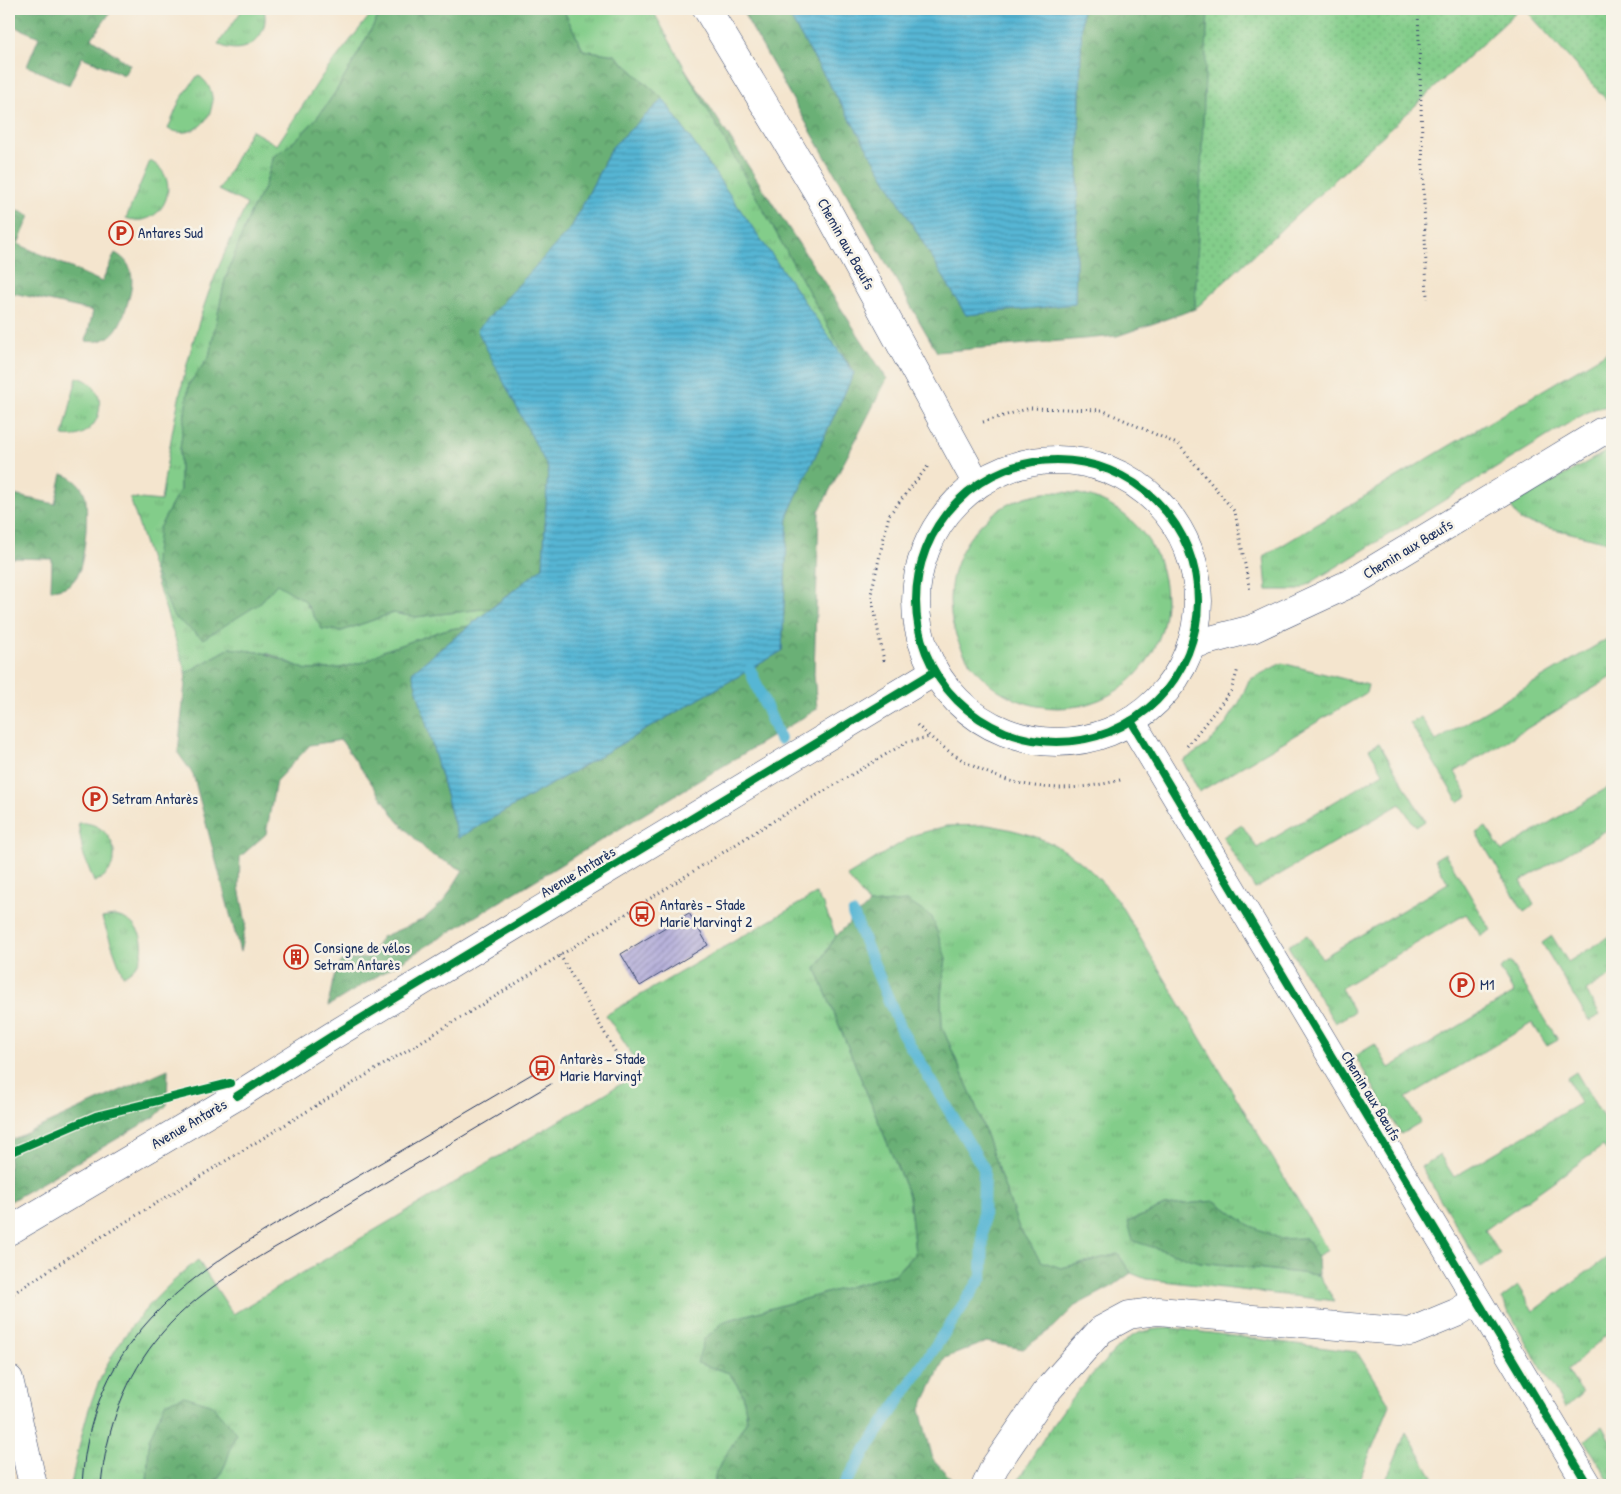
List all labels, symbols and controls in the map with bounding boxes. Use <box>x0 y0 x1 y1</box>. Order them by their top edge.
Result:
street label: Chemin aux Bœufs <box>813 194 880 293</box>
parking icon: Antares Sud <box>108 220 134 246</box>
place label: Antares Sud <box>138 222 203 243</box>
street label: Chemin aux Bœufs <box>1359 513 1457 584</box>
parking icon: Setram Antarès <box>82 786 108 812</box>
place label: Setram Antarès <box>112 788 198 809</box>
street label: Avenue Antarès <box>536 841 619 902</box>
place label: Antarès - Stade Marie Marvingt 2 <box>660 894 752 932</box>
bus stop icon: Antarès - Stade Marie Marvingt 2 <box>629 901 655 927</box>
place label: Consigne de vélos Setram Antarès <box>314 937 410 975</box>
building icon: Consigne de vélos Setram Antarès <box>283 944 309 970</box>
parking icon: M1 <box>1449 972 1475 998</box>
place label: M1 <box>1480 974 1494 995</box>
street label: Chemin aux Bœufs <box>1336 1047 1407 1145</box>
place label: Antarès - Stade Marie Marvingt <box>560 1048 645 1086</box>
bus stop icon: Antarès - Stade Marie Marvingt <box>529 1055 555 1081</box>
street label: Avenue Antarès <box>147 1093 231 1154</box>

